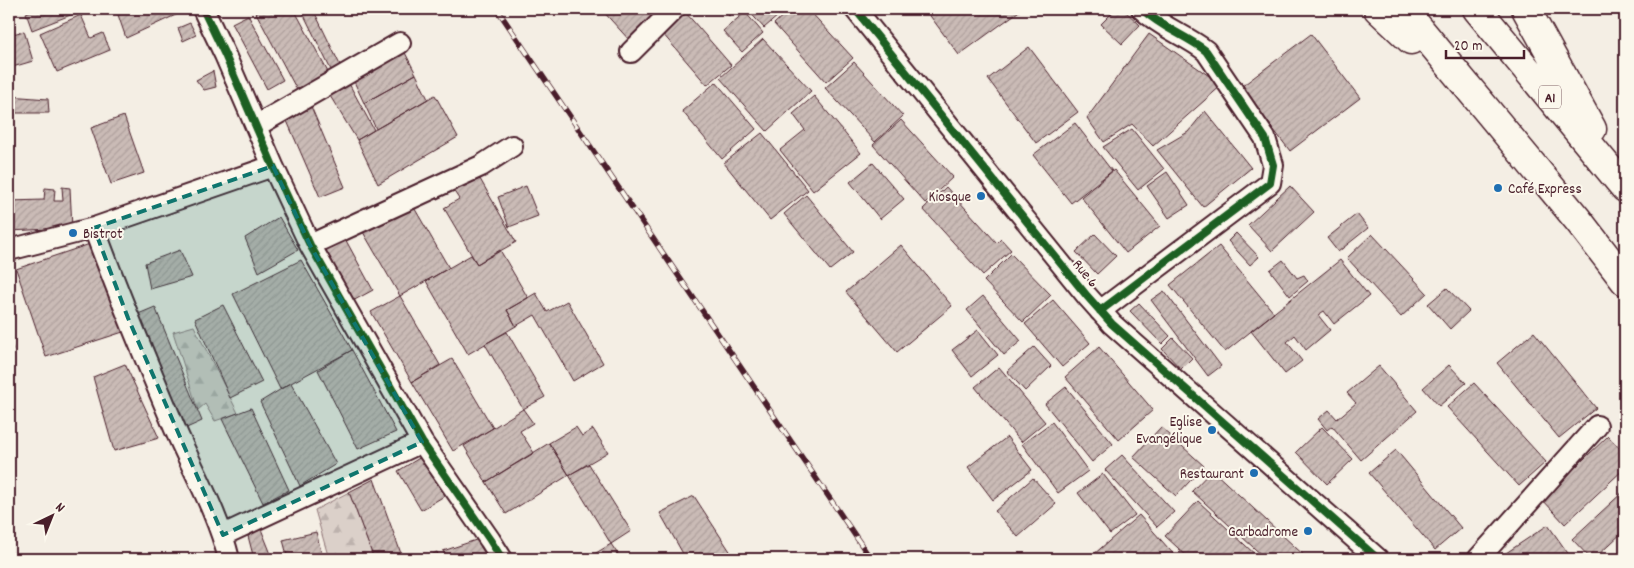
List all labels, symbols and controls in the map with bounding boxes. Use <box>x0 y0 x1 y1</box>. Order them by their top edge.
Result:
scale bar <box>1446 28 1524 60</box>
text: 20 m <box>1454 36 1482 58</box>
road number: A1 <box>1539 85 1561 108</box>
place label: Café Express <box>1508 179 1582 201</box>
marker: Café Express <box>1492 182 1504 194</box>
place label: Kiosque <box>929 187 971 209</box>
marker: Kiosque <box>975 190 987 202</box>
place label: Bistrot <box>83 224 123 246</box>
marker: Bistrot <box>67 227 79 239</box>
street label: Rue 6 <box>1066 255 1103 293</box>
place label: Eglise Evangélique <box>1136 412 1202 451</box>
marker: Eglise Evangélique <box>1206 424 1218 436</box>
place label: Restaurant <box>1180 464 1244 486</box>
marker: Restaurant <box>1248 467 1260 479</box>
north arrow <box>28 490 78 540</box>
text: N <box>50 498 69 518</box>
place label: Garbadrome <box>1228 522 1298 544</box>
marker: Garbadrome <box>1302 525 1314 537</box>

